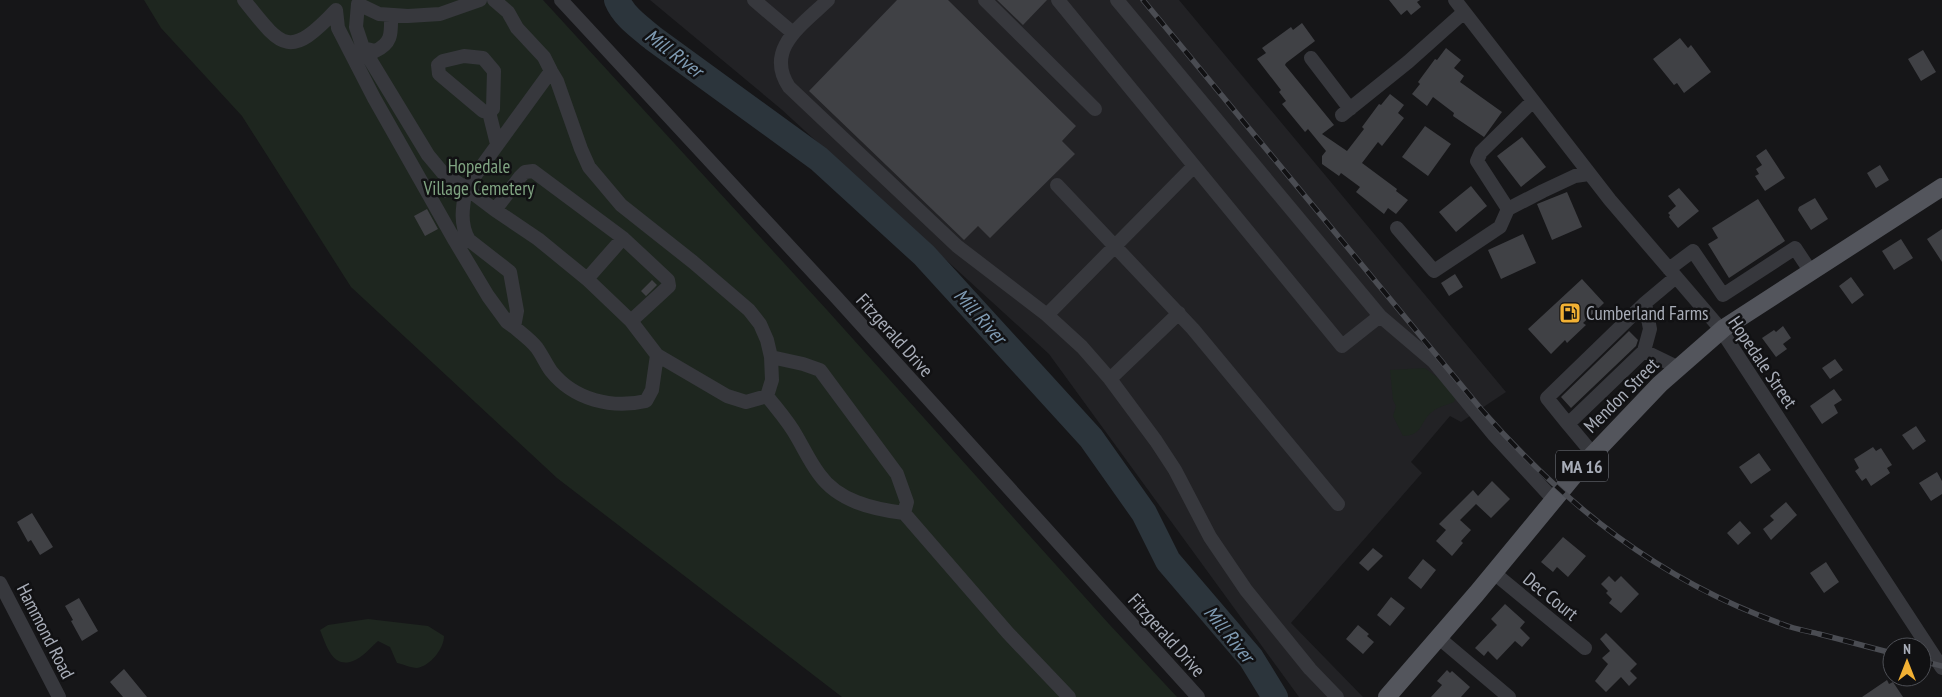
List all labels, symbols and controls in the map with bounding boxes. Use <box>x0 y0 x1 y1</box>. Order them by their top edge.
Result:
water label: Mill River <box>640 23 710 85</box>
park label: Hopedale Village Cemetery <box>423 154 535 200</box>
water label: Mill River <box>948 283 1013 351</box>
street label: Fitzgerald Drive <box>851 288 939 382</box>
fuel station icon: Cumberland Farms <box>1558 301 1582 325</box>
place label: Cumberland Farms <box>1586 301 1708 325</box>
street label: Hopedale Street <box>1723 311 1803 413</box>
street label: Mendon Street <box>1578 352 1664 438</box>
road number: MA 16 <box>1556 451 1608 482</box>
street label: Dec Court <box>1519 567 1584 626</box>
street label: Hammond Road <box>12 579 80 683</box>
street label: Fitzgerald Drive <box>1123 588 1211 682</box>
water label: Mill River <box>1198 600 1261 670</box>
north arrow <box>1882 637 1932 687</box>
text: N <box>1903 640 1911 658</box>

